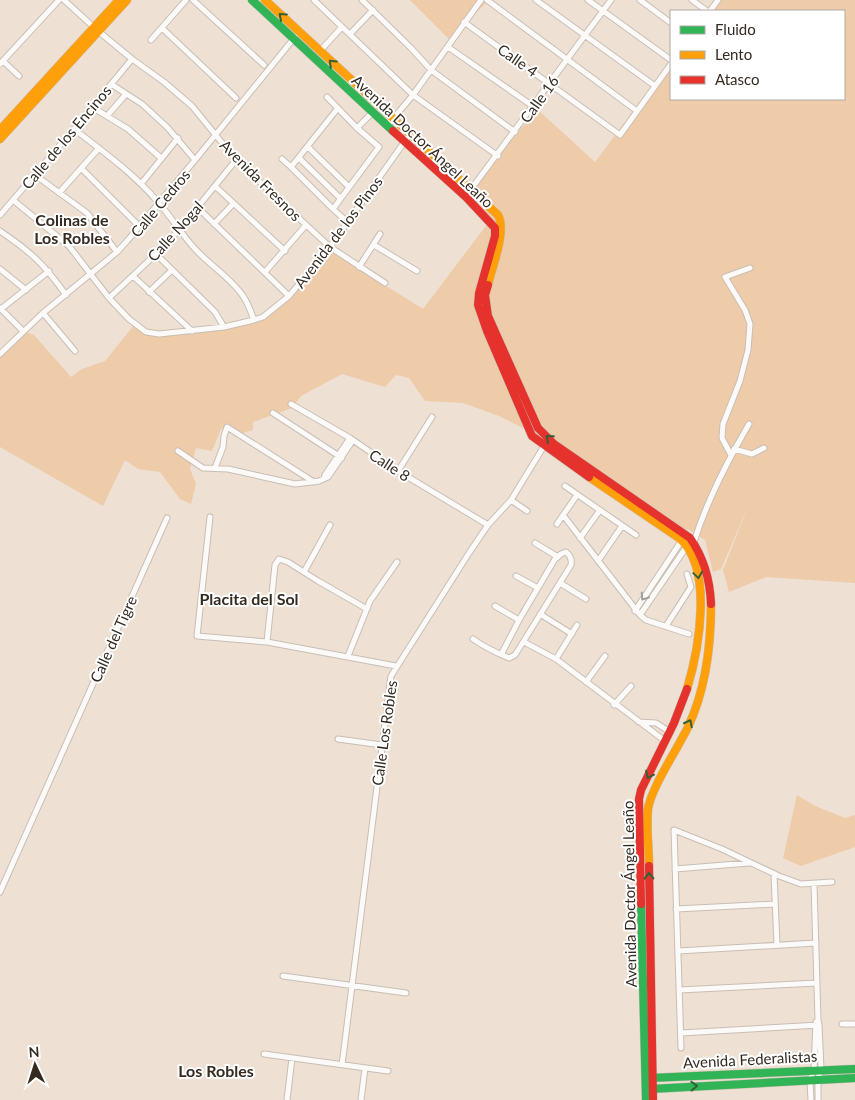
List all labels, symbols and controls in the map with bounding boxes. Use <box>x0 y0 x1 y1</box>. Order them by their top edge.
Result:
legend <box>670 10 845 100</box>
one-way arrow <box>278 13 287 22</box>
text: Fluido <box>715 20 756 38</box>
street label: Calle 4 <box>494 40 542 80</box>
text: Lento <box>715 45 752 63</box>
one-way arrow <box>329 60 338 69</box>
text: Atasco <box>715 70 760 88</box>
street label: Avenida Doctor Ángel Leaño <box>349 71 497 211</box>
street label: Calle 16 <box>516 72 562 126</box>
street label: Calle de los Encinos <box>17 81 115 193</box>
street label: Avenida Fresnos <box>217 136 305 224</box>
street label: Calle Cedros <box>127 166 193 240</box>
street label: Avenida de los Pinos <box>290 173 386 291</box>
street label: Calle Nogal <box>143 197 207 265</box>
district label: Colinas de Los Robles <box>34 210 110 247</box>
one-way arrow <box>545 435 554 444</box>
street label: Calle 8 <box>366 445 414 485</box>
one-way arrow <box>692 571 702 580</box>
district label: Placita del Sol <box>199 589 299 608</box>
one-way arrow <box>641 591 650 601</box>
street label: Calle del Tigre <box>86 593 140 685</box>
street label: Calle Los Robles <box>368 679 400 787</box>
one-way arrow <box>682 719 693 728</box>
one-way arrow <box>644 770 655 779</box>
street label: Avenida Doctor Ángel Leaño <box>618 800 640 988</box>
one-way arrow <box>644 872 654 880</box>
north arrow <box>10 1040 60 1090</box>
text: N <box>28 1043 40 1060</box>
street label: Avenida Federalistas <box>682 1046 818 1072</box>
district label: Los Robles <box>178 1061 254 1080</box>
one-way arrow <box>690 1081 698 1092</box>

